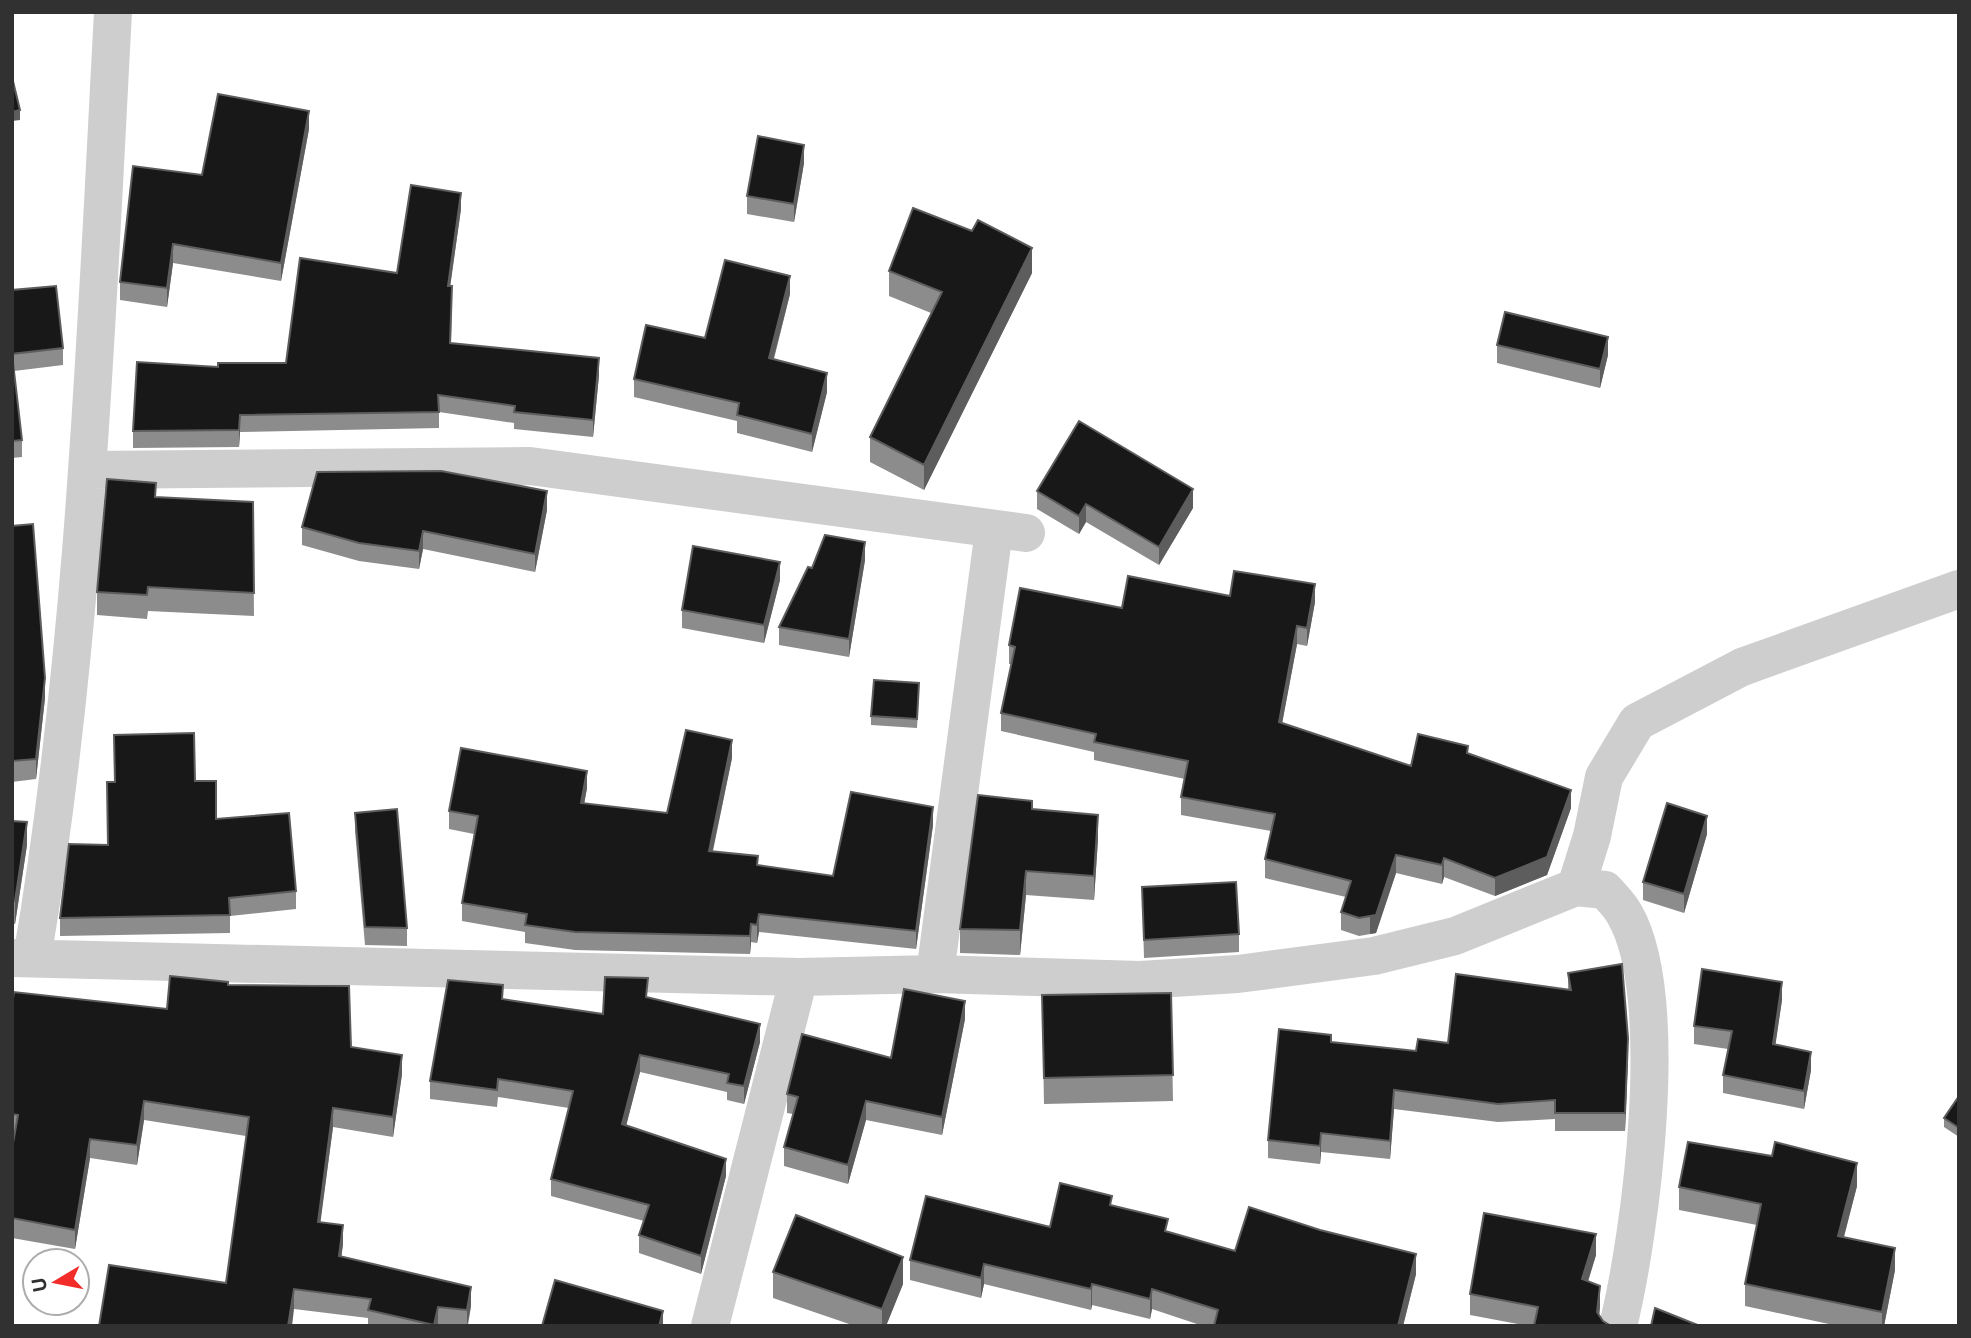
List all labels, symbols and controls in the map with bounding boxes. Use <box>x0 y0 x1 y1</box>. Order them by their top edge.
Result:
north arrow <box>21 1247 91 1317</box>
text: U <box>27 1276 52 1294</box>

